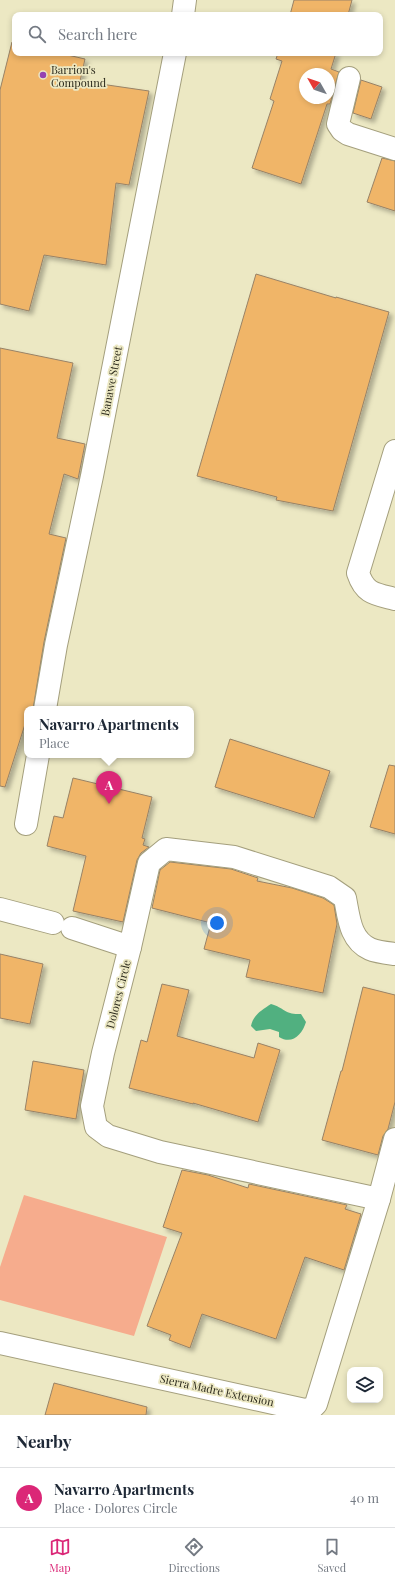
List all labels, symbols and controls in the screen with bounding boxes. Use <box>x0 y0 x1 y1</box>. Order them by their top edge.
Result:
search box <box>12 12 383 56</box>
icon: search <box>26 23 48 45</box>
text: Search here <box>58 24 137 44</box>
place label: Barrion's Compound <box>51 62 107 90</box>
north arrow <box>299 68 335 104</box>
marker: Barrion's Compound <box>38 70 48 80</box>
street label: Banawe Street <box>97 345 125 417</box>
popup <box>24 706 194 758</box>
text: Navarro Apartments <box>39 714 179 734</box>
text: Place <box>39 734 70 751</box>
pin: A <box>96 771 122 804</box>
your location <box>207 913 227 933</box>
street label: Dolores Circle <box>102 958 134 1030</box>
map controls <box>347 1367 383 1403</box>
button: layers <box>347 1367 383 1403</box>
street label: Sierra Madre Extension <box>159 1371 276 1409</box>
text: Nearby <box>16 1430 71 1452</box>
text: Navarro Apartments <box>54 1479 194 1499</box>
text: A <box>25 1489 33 1506</box>
text: 40 m <box>350 1489 379 1506</box>
text: Place · Dolores Circle <box>54 1499 178 1516</box>
tab: Map <box>49 1536 71 1575</box>
tab: Directions <box>168 1536 220 1575</box>
tab: Saved <box>318 1536 346 1575</box>

